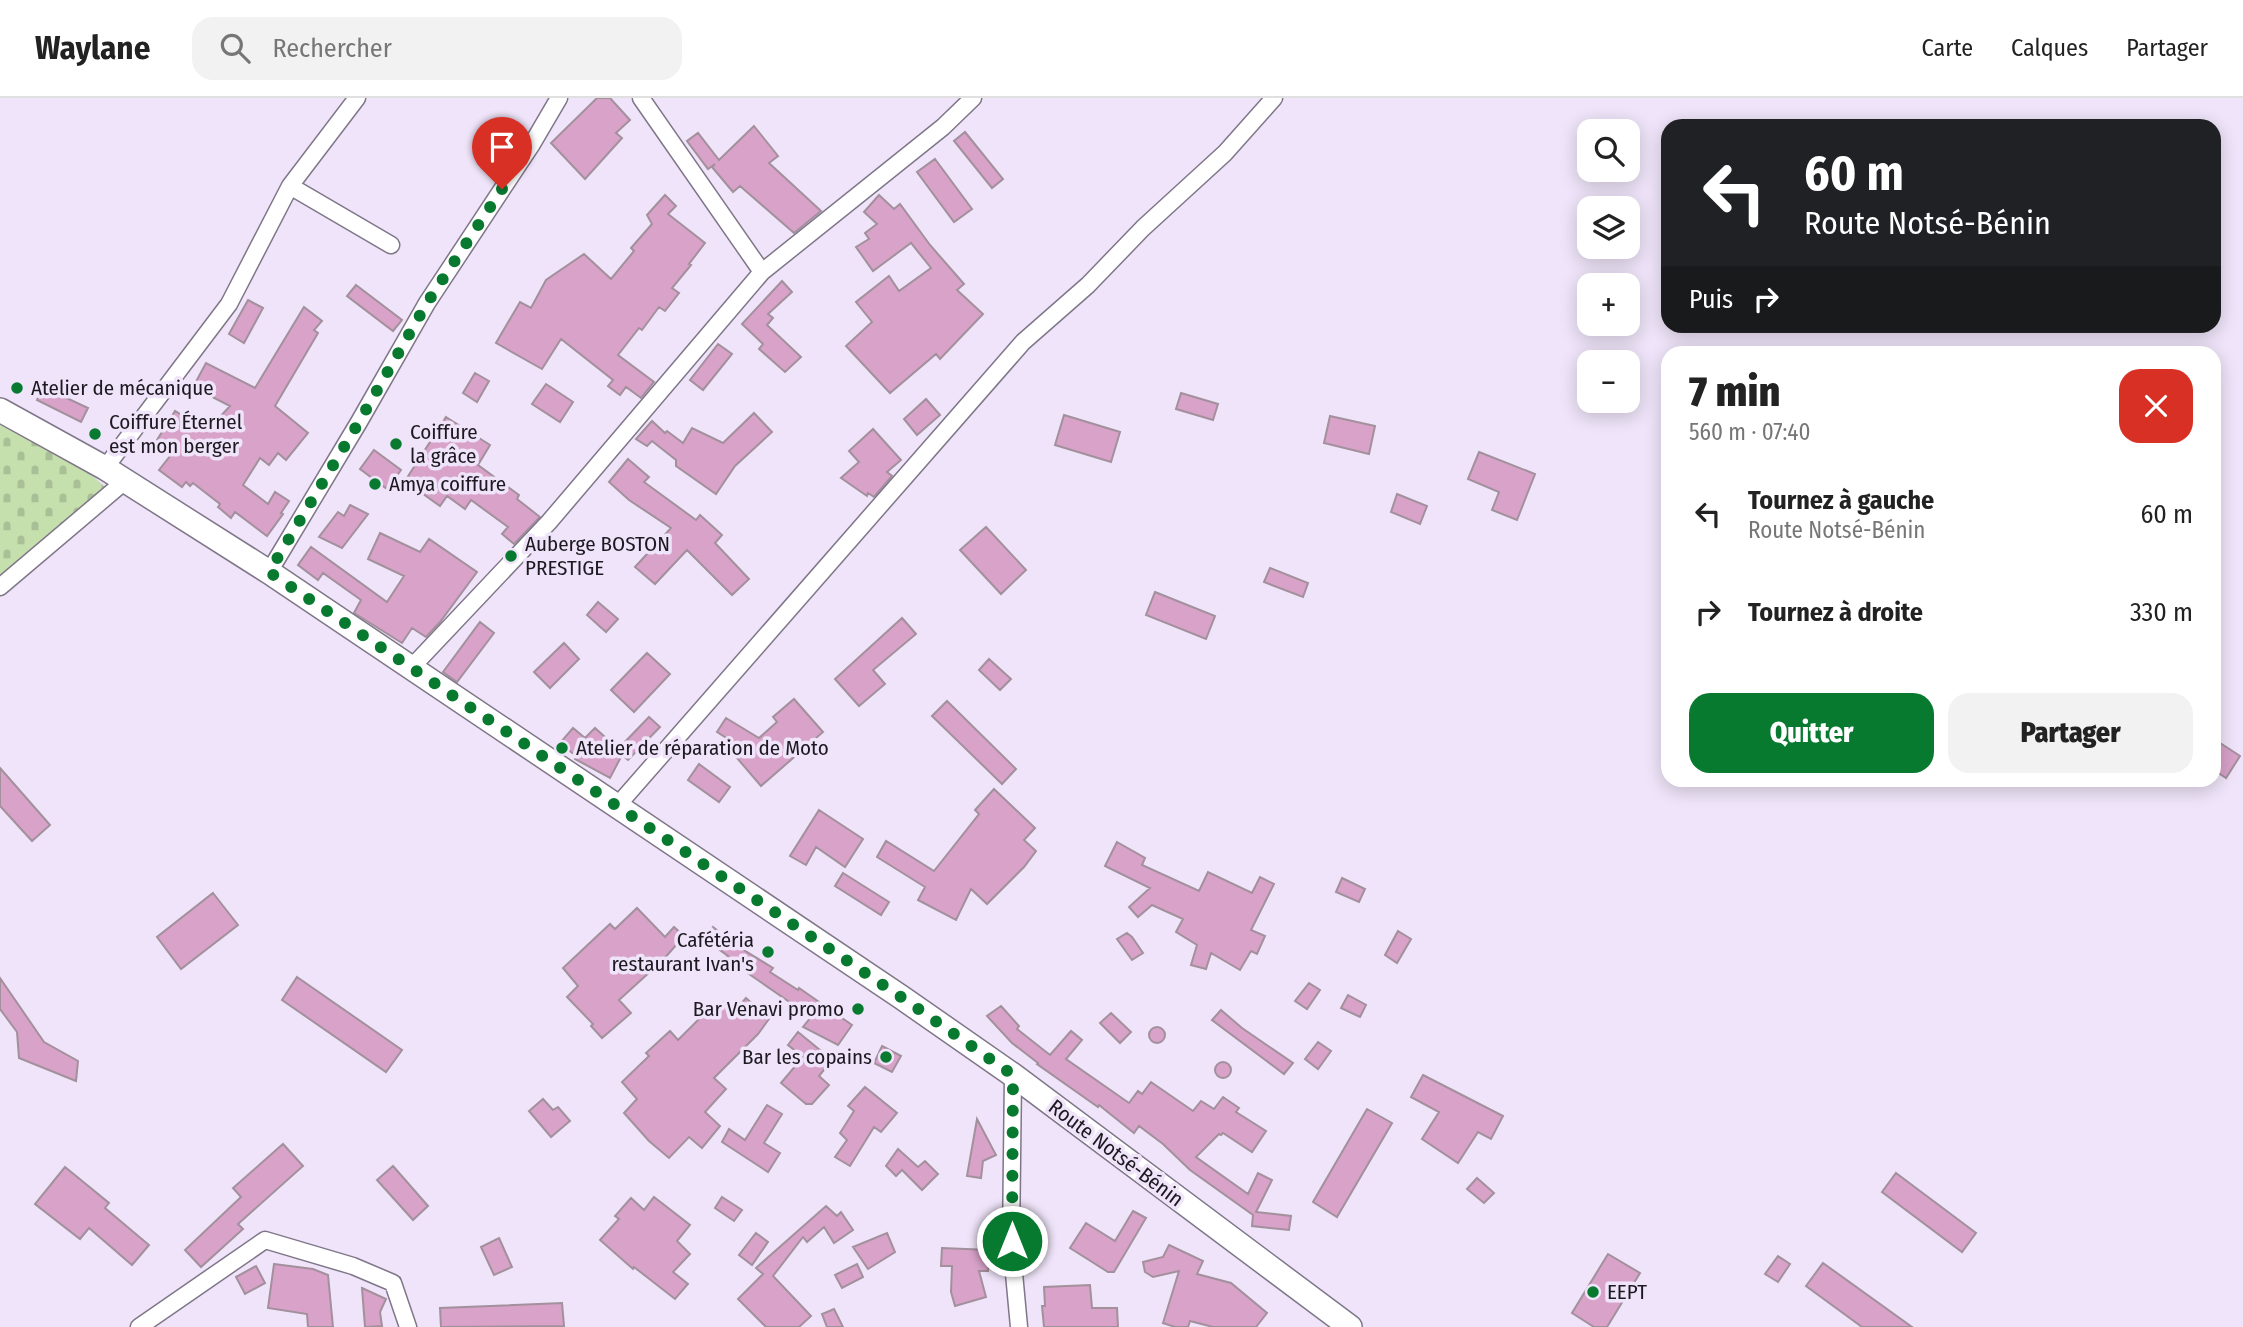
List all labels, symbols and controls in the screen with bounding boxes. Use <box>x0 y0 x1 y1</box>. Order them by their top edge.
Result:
search box <box>192 17 682 80</box>
text: Waylane <box>35 28 150 68</box>
icon: search <box>216 29 254 67</box>
text: Rechercher <box>272 33 392 64</box>
text: Carte <box>1922 34 1973 62</box>
text: Calques <box>2011 34 2088 62</box>
text: Partager <box>2126 34 2208 62</box>
pin <box>472 117 532 189</box>
map controls <box>1577 119 1640 413</box>
button: search <box>1577 119 1640 182</box>
icon: arrive <box>483 128 521 166</box>
text: 60 m <box>1804 144 1904 203</box>
icon: left <box>1689 147 1780 238</box>
button: layers <box>1577 196 1640 259</box>
text: Route Notsé-Bénin <box>1804 204 2051 242</box>
button: + <box>1577 273 1640 336</box>
icon: right <box>1747 280 1785 318</box>
text: Puis <box>1689 284 1733 315</box>
button: − <box>1577 350 1640 413</box>
text: 7 min <box>1689 367 1780 417</box>
button: close <box>2119 369 2193 443</box>
place label: Atelier de mécanique <box>31 375 214 401</box>
marker: Atelier de mécanique <box>9 380 25 396</box>
place label: Coiffure Éternel est mon berger <box>109 409 243 459</box>
text: 560 m · 07:40 <box>1689 418 1811 446</box>
place label: Coiffure la grâce <box>410 419 478 469</box>
marker: Coiffure Éternel est mon berger <box>87 426 103 442</box>
marker: Coiffure la grâce <box>388 436 404 452</box>
place label: Amya coiffure <box>389 471 506 497</box>
marker: Amya coiffure <box>367 476 383 492</box>
text: Tournez à gauche <box>1748 485 1934 516</box>
icon: left <box>1689 495 1727 533</box>
text: 60 m <box>2140 499 2193 530</box>
text: Route Notsé-Bénin <box>1748 516 1926 544</box>
place label: Auberge BOSTON PRESTIGE <box>525 531 670 581</box>
marker: Auberge BOSTON PRESTIGE <box>503 548 519 564</box>
icon: right <box>1689 593 1727 631</box>
text: Tournez à droite <box>1748 597 1923 628</box>
text: 330 m <box>2130 597 2193 628</box>
button: Quitter <box>1689 693 1934 773</box>
button: Partager <box>1948 693 2193 773</box>
place label: Atelier de réparation de Moto <box>576 735 829 761</box>
marker: Atelier de réparation de Moto <box>554 740 570 756</box>
place label: Cafétéria restaurant Ivan's <box>611 927 754 977</box>
marker: Cafétéria restaurant Ivan's <box>760 944 776 960</box>
place label: Bar Venavi promo <box>693 996 844 1022</box>
marker: Bar Venavi promo <box>850 1001 866 1017</box>
place label: Bar les copains <box>742 1044 872 1070</box>
marker: Bar les copains <box>878 1049 894 1065</box>
street label: Route Notsé-Bénin <box>1043 1094 1189 1212</box>
position arrow <box>975 1204 1049 1278</box>
place label: EEPT <box>1607 1279 1647 1305</box>
marker: EEPT <box>1585 1284 1601 1300</box>

